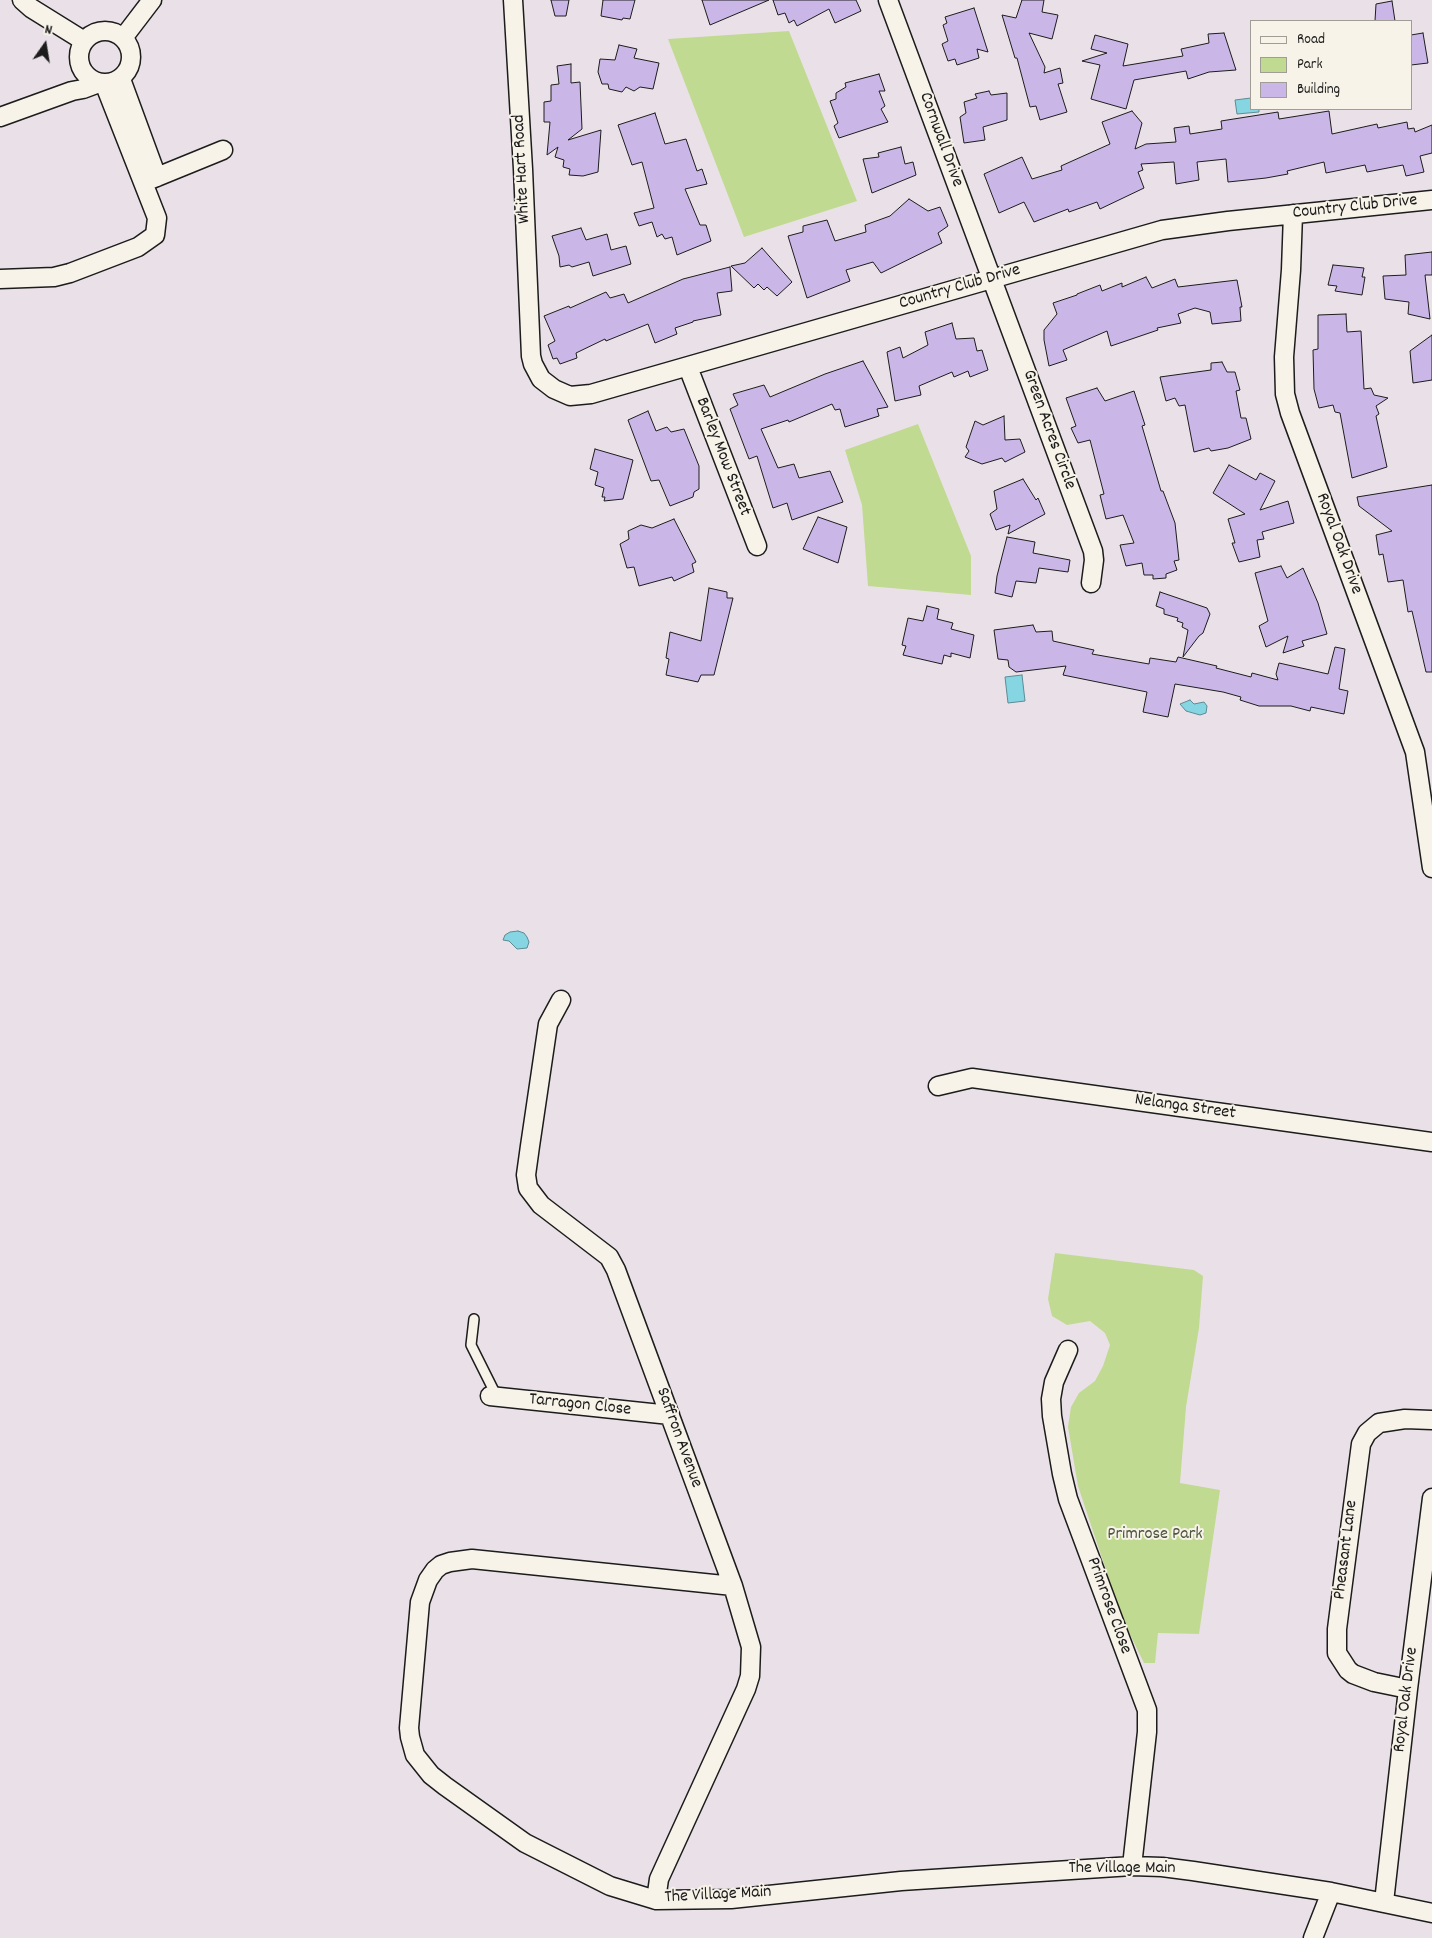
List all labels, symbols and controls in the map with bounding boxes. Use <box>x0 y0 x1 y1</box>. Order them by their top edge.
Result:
north arrow <box>20 20 70 70</box>
text: N <box>43 20 54 41</box>
legend <box>1250 20 1412 110</box>
text: Road <box>1297 29 1325 51</box>
text: Park <box>1297 54 1323 76</box>
text: Building <box>1297 79 1340 101</box>
street label: Cornwall Drive <box>913 90 967 190</box>
street label: White Hart Road <box>509 114 537 224</box>
street label: Country Club Drive <box>1292 191 1418 225</box>
street label: Country Club Drive <box>897 260 1023 316</box>
street label: Green Acres Circle <box>1016 367 1080 493</box>
street label: Barley Mow Street <box>689 395 755 519</box>
street label: Royal Oak Drive <box>1310 491 1366 597</box>
street label: Nelanga Street <box>1133 1090 1237 1126</box>
street label: Saffron Avenue <box>650 1385 706 1491</box>
street label: Tarragon Close <box>528 1390 632 1422</box>
street label: Pheasant Lane <box>1330 1499 1364 1601</box>
park label: Primrose Park <box>1107 1525 1203 1547</box>
street label: Primrose Close <box>1080 1555 1136 1657</box>
street label: Royal Oak Drive <box>1390 1646 1424 1754</box>
street label: The Village Main <box>1069 1859 1175 1881</box>
street label: The Village Main <box>664 1882 772 1910</box>

